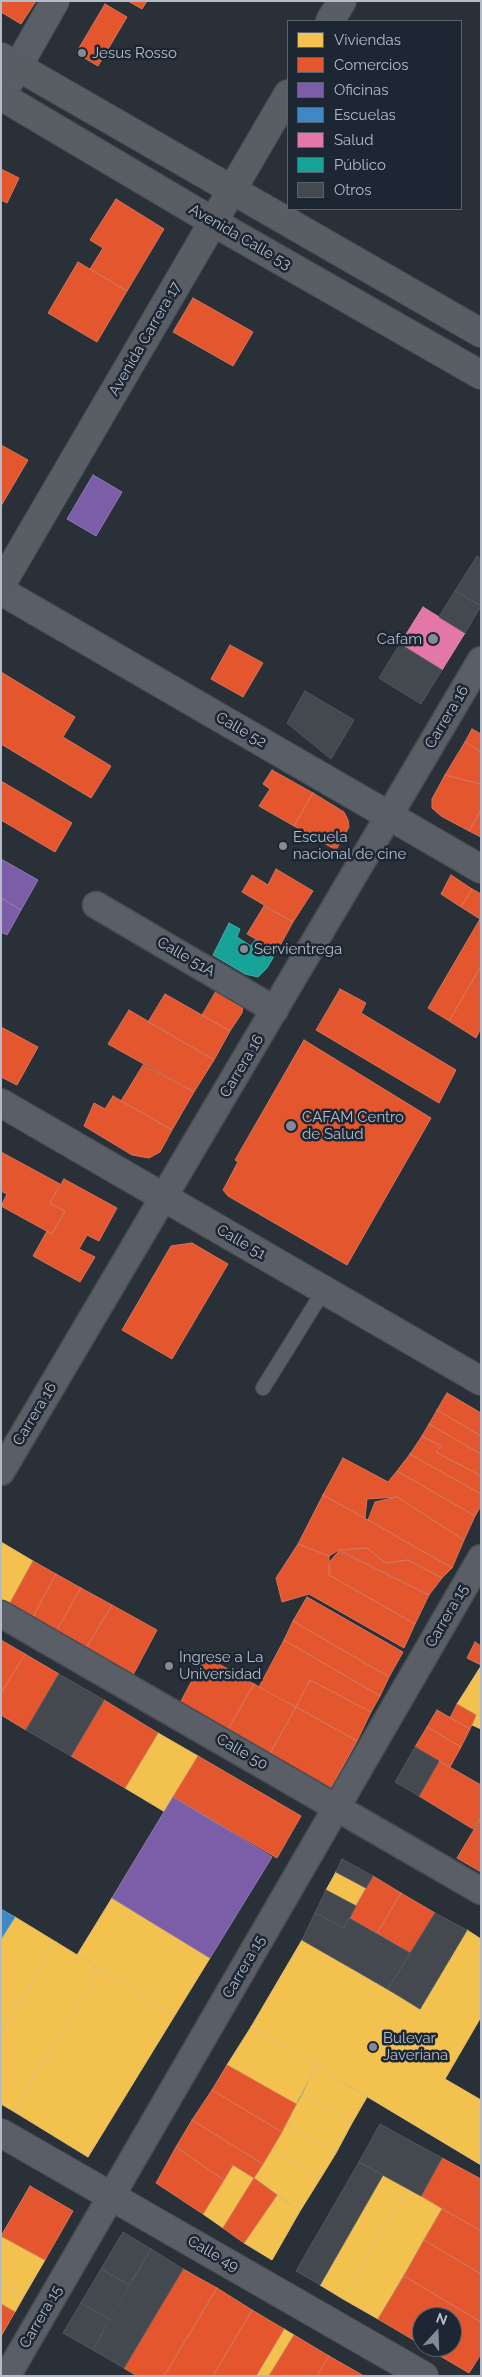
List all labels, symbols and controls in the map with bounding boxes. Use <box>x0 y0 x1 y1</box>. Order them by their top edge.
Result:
legend <box>287 20 462 210</box>
text: Viviendas <box>334 31 401 49</box>
place label: Jesus Rosso <box>92 44 177 62</box>
marker: Jesus Rosso <box>76 47 88 59</box>
text: Comercios <box>334 56 409 74</box>
text: Oficinas <box>334 81 389 99</box>
text: Escuelas <box>334 106 396 124</box>
text: Salud <box>334 131 374 149</box>
text: Público <box>334 156 386 174</box>
text: Otros <box>334 181 371 199</box>
street label: Avenida Calle 53 <box>186 200 294 274</box>
street label: Avenida Carrera 17 <box>105 279 185 399</box>
place label: Cafam <box>377 630 422 648</box>
marker: Cafam <box>426 632 440 646</box>
street label: Carrera 16 <box>421 682 473 752</box>
street label: Calle 52 <box>213 708 269 752</box>
place label: Escuela nacional de cine <box>293 828 406 863</box>
marker: Escuela nacional de cine <box>277 840 289 852</box>
street label: Calle 51A <box>154 933 218 981</box>
place label: Servientrega <box>254 940 342 958</box>
marker: Servientrega <box>238 943 250 955</box>
street label: Carrera 16 <box>216 1031 268 1101</box>
place label: CAFAM Centro de Salud <box>302 1108 404 1143</box>
marker: CAFAM Centro de Salud <box>284 1119 298 1133</box>
street label: Calle 51 <box>213 1221 269 1263</box>
street label: Carrera 16 <box>9 1379 61 1449</box>
street label: Carrera 15 <box>422 1581 472 1651</box>
place label: Ingrese a La Universidad <box>179 1648 263 1683</box>
marker: Ingrese a La Universidad <box>163 1660 175 1672</box>
street label: Calle 50 <box>213 1730 271 1774</box>
street label: Carrera 15 <box>219 1932 269 2002</box>
place label: Bulevar Javeriana <box>383 2029 448 2064</box>
marker: Bulevar Javeriana <box>367 2041 379 2053</box>
street label: Calle 49 <box>184 2232 242 2276</box>
street label: Carrera 15 <box>16 2282 66 2352</box>
north arrow <box>412 2307 462 2357</box>
text: N <box>434 2309 450 2328</box>

